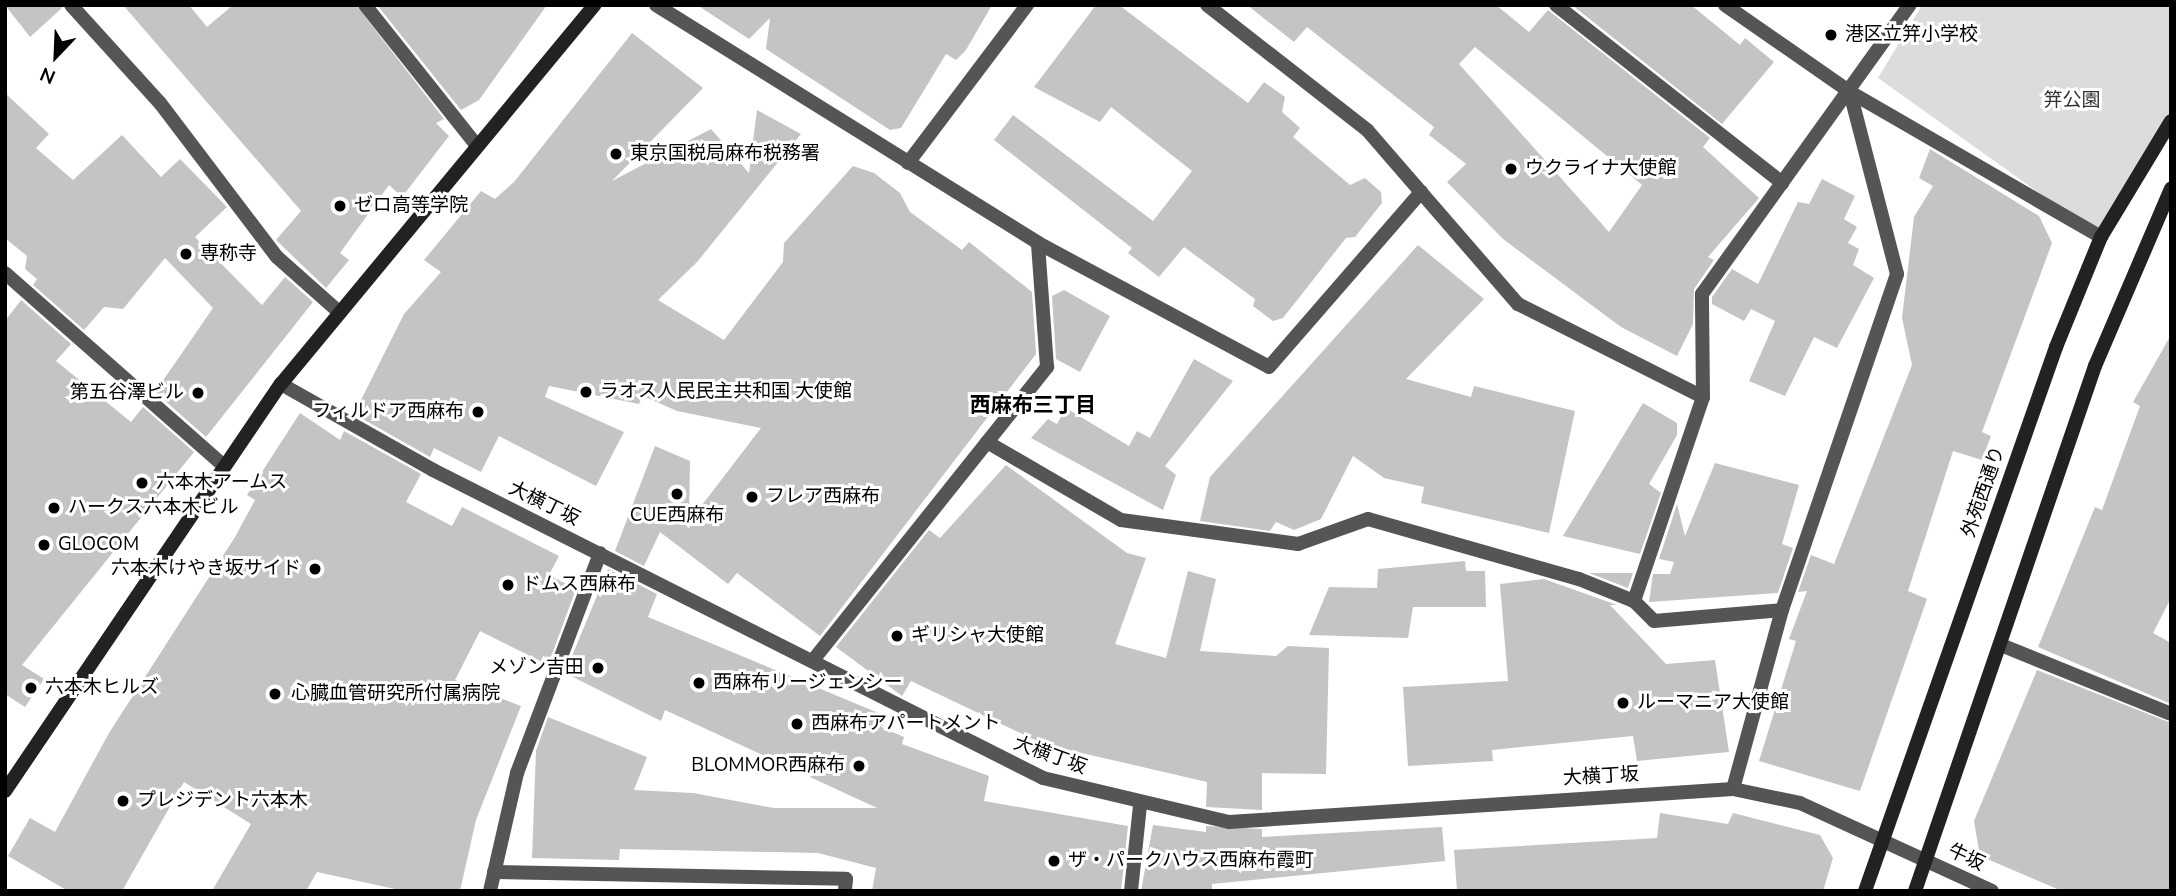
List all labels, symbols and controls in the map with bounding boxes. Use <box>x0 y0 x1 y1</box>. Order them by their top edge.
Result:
north arrow <box>21 21 91 91</box>
place label: 港区立笄小学校 <box>1845 24 1978 46</box>
marker: 港区立笄小学校 <box>1823 27 1839 43</box>
text: N <box>36 61 59 90</box>
park label: 笄公園 <box>2044 90 2100 112</box>
place label: 東京国税局麻布税務署 <box>630 143 820 165</box>
marker: 東京国税局麻布税務署 <box>608 146 624 162</box>
place label: ウクライナ大使館 <box>1525 158 1677 180</box>
marker: ウクライナ大使館 <box>1503 161 1519 177</box>
place label: ゼロ高等学院 <box>354 195 468 217</box>
marker: ゼロ高等学院 <box>332 198 348 214</box>
place label: 専称寺 <box>200 243 257 265</box>
marker: 専称寺 <box>178 246 194 262</box>
place label: ラオス人民民主共和国 大使館 <box>600 381 852 403</box>
place label: 第五谷澤ビル <box>70 382 184 404</box>
marker: ラオス人民民主共和国 大使館 <box>578 384 594 400</box>
marker: 第五谷澤ビル <box>190 385 206 401</box>
district label: 西麻布三丁目 <box>970 392 1096 418</box>
place label: フィルドア西麻布 <box>312 401 464 423</box>
marker: フィルドア西麻布 <box>470 404 486 420</box>
street label: 外苑西通り <box>1958 443 2010 541</box>
place label: 六本木アームス <box>156 472 288 494</box>
marker: 六本木アームス <box>134 475 150 491</box>
street label: 大横丁坂 <box>505 477 583 531</box>
marker: CUE西麻布 <box>669 486 685 502</box>
place label: フレア西麻布 <box>766 486 880 508</box>
marker: フレア西麻布 <box>744 489 760 505</box>
place label: ハークス六本木ビル <box>68 497 239 519</box>
marker: ハークス六本木ビル <box>46 500 62 516</box>
place label: CUE西麻布 <box>630 505 724 527</box>
place label: GLOCOM <box>58 534 139 556</box>
marker: GLOCOM <box>36 537 52 553</box>
place label: 六本木けやき坂サイド <box>111 558 301 580</box>
marker: 六本木けやき坂サイド <box>307 561 323 577</box>
place label: ドムス西麻布 <box>522 574 636 596</box>
marker: ドムス西麻布 <box>500 577 516 593</box>
place label: ギリシャ大使館 <box>911 625 1044 647</box>
marker: ギリシャ大使館 <box>889 628 905 644</box>
place label: メゾン吉田 <box>489 657 584 679</box>
marker: メゾン吉田 <box>590 660 606 676</box>
place label: 西麻布リージェンシー <box>713 672 903 694</box>
marker: 西麻布リージェンシー <box>691 675 707 691</box>
place label: 六本木ヒルズ <box>45 677 159 699</box>
marker: 六本木ヒルズ <box>23 680 39 696</box>
place label: 心臓血管研究所付属病院 <box>291 683 500 705</box>
marker: 心臓血管研究所付属病院 <box>265 684 285 704</box>
place label: ルーマニア大使館 <box>1637 692 1789 714</box>
marker: ルーマニア大使館 <box>1615 695 1631 711</box>
place label: 西麻布アパートメント <box>811 713 1001 735</box>
marker: 西麻布アパートメント <box>789 716 805 732</box>
street label: 大横丁坂 <box>1010 732 1090 780</box>
place label: BLOMMOR西麻布 <box>691 755 845 777</box>
marker: BLOMMOR西麻布 <box>851 758 867 774</box>
street label: 大横丁坂 <box>1562 764 1640 790</box>
place label: プレジデント六本木 <box>137 790 308 812</box>
marker: プレジデント六本木 <box>115 793 131 809</box>
street label: 牛坂 <box>1944 840 1988 876</box>
place label: ザ・パークハウス西麻布霞町 <box>1068 850 1315 872</box>
marker: ザ・パークハウス西麻布霞町 <box>1046 853 1062 869</box>

